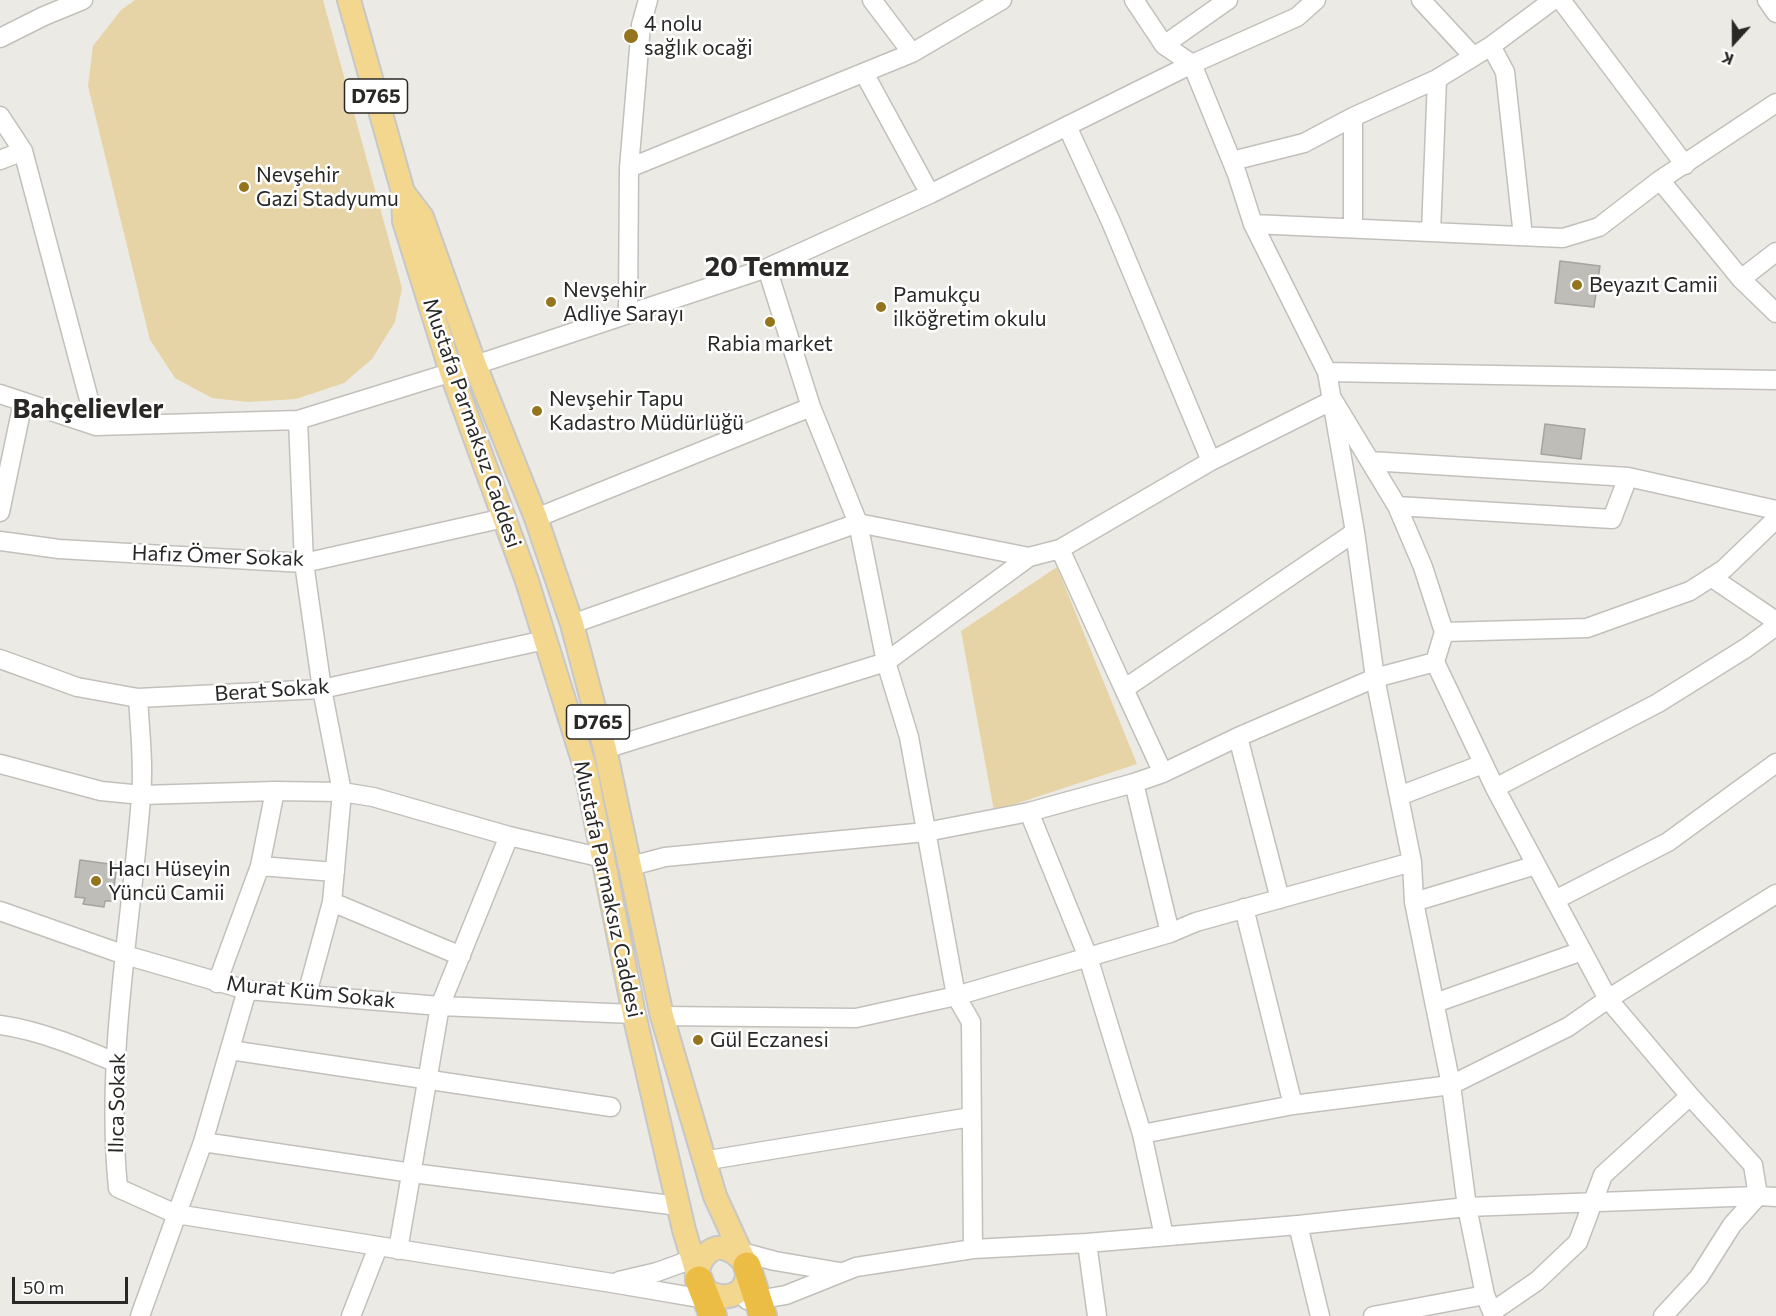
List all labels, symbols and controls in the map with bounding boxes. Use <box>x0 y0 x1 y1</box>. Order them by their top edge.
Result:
place label: 4 nolu sağlık ocaği <box>644 11 753 61</box>
north arrow <box>1704 12 1764 72</box>
marker: 4 nolu sağlık ocaği <box>622 27 640 45</box>
text: K <box>1719 48 1736 70</box>
road number: D765 <box>344 79 407 113</box>
place label: Nevşehir Gazi Stadyumu <box>256 162 399 212</box>
marker: Nevşehir Gazi Stadyumu <box>237 180 251 194</box>
district label: 20 Temmuz <box>705 251 849 283</box>
place label: Beyazıt Camii <box>1589 272 1718 298</box>
place label: Nevşehir Adliye Sarayı <box>563 277 684 327</box>
marker: Beyazıt Camii <box>1570 278 1584 292</box>
place label: Pamukçu ilköğretim okulu <box>893 282 1047 332</box>
street label: Mustafa Parmaksız Caddesi <box>417 295 527 551</box>
marker: Nevşehir Adliye Sarayı <box>544 295 558 309</box>
marker: Pamukçu ilköğretim okulu <box>874 300 888 314</box>
marker: Rabia market <box>763 315 777 329</box>
place label: Rabia market <box>707 331 833 357</box>
place label: Nevşehir Tapu Kadastro Müdürlüğü <box>549 386 744 436</box>
district label: Bahçelievler <box>12 393 164 425</box>
marker: Nevşehir Tapu Kadastro Müdürlüğü <box>530 404 544 418</box>
street label: Hafız Ömer Sokak <box>131 540 305 572</box>
street label: Berat Sokak <box>214 673 330 707</box>
road number: D765 <box>566 705 630 739</box>
street label: Mustafa Parmaksız Caddesi <box>568 758 648 1020</box>
place label: Hacı Hüseyin Yüncü Camii <box>108 856 231 906</box>
marker: Hacı Hüseyin Yüncü Camii <box>89 874 103 888</box>
street label: Murat Küm Sokak <box>225 971 397 1013</box>
place label: Gül Eczanesi <box>710 1027 829 1053</box>
marker: Gül Eczanesi <box>691 1033 705 1047</box>
street label: Ilıca Sokak <box>104 1052 130 1154</box>
scale bar <box>15 1265 130 1303</box>
text: 50 m <box>23 1276 64 1298</box>

